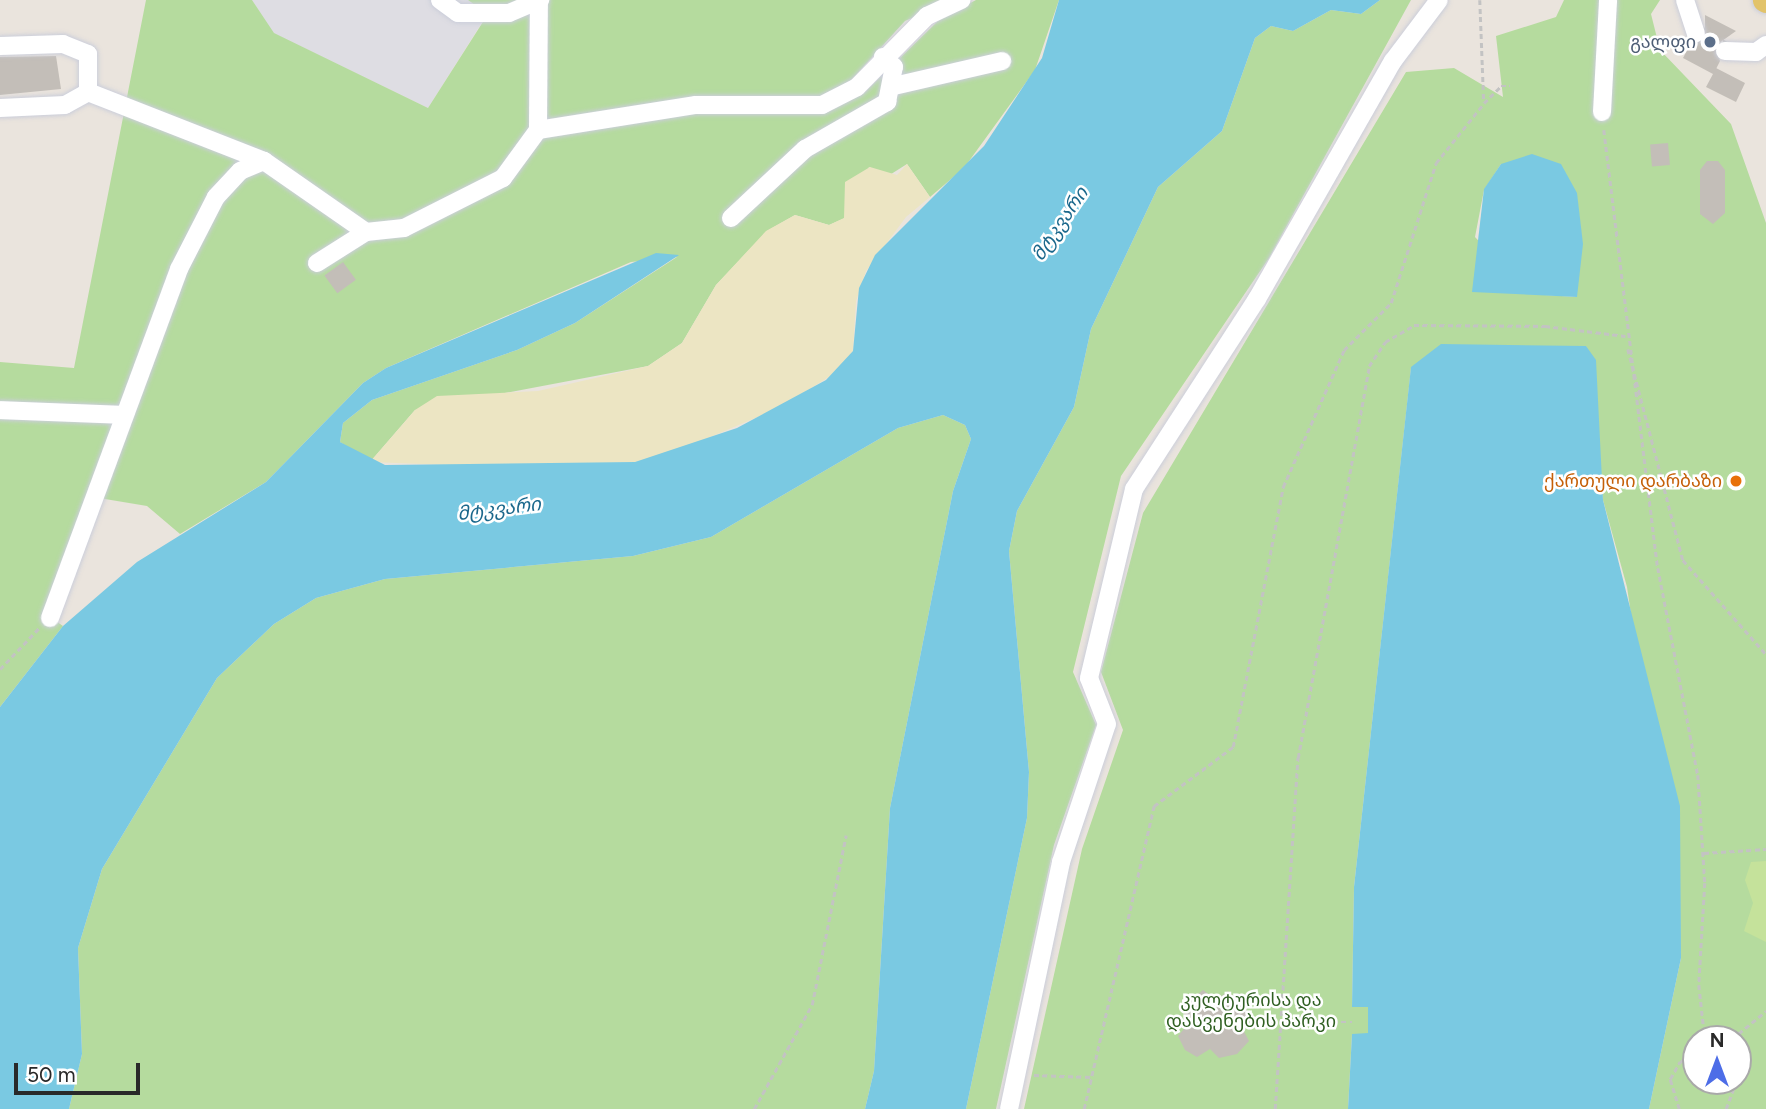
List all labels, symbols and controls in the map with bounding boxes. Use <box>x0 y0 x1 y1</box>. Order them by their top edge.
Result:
place label: გალფი <box>1630 31 1696 53</box>
marker: გალფი <box>1702 34 1718 50</box>
water label: მტკვარი <box>1027 183 1093 265</box>
place label: ქართული დარბაზი <box>1544 470 1722 492</box>
marker: ქართული დარბაზი <box>1728 473 1744 489</box>
water label: მტკვარი <box>456 493 542 525</box>
park label: კულტურისა და დასვენების პარკი <box>1166 990 1336 1032</box>
north arrow <box>1682 1025 1752 1095</box>
text: N <box>1710 1029 1724 1052</box>
scale bar <box>18 1050 144 1094</box>
text: 50 m <box>27 1062 76 1087</box>

